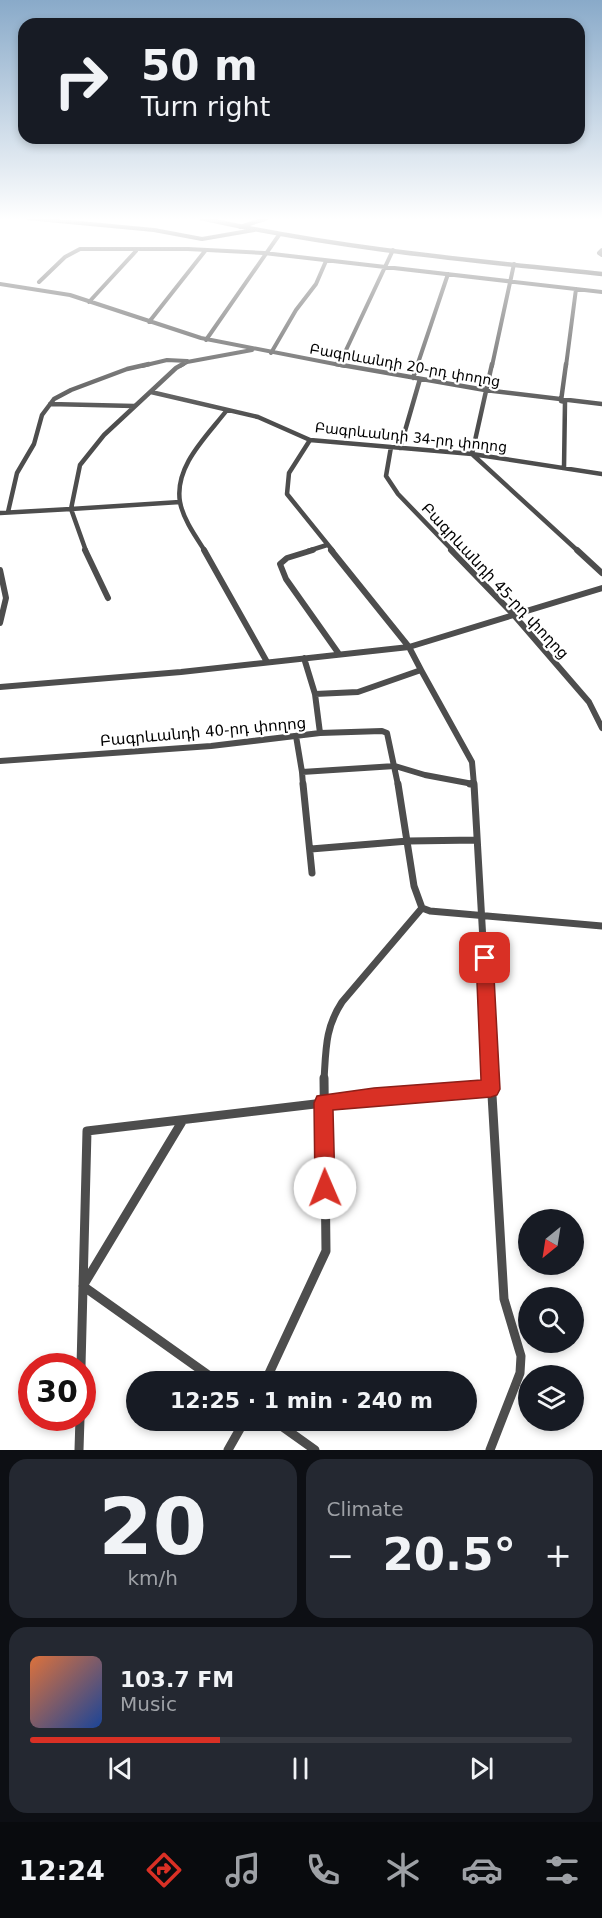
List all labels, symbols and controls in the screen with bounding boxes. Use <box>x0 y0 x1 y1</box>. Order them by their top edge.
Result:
text: 50 m <box>141 41 258 90</box>
icon: right <box>42 42 120 120</box>
text: Turn right <box>141 91 270 122</box>
street label: Բագրևանդի 20-րդ փողոց <box>309 340 501 390</box>
street label: Բագրևանդի 34-րդ փողոց <box>314 419 508 455</box>
street label: Բագրևանդի 45-րդ փողոց <box>418 499 572 663</box>
street label: Բագրևանդի 40-րդ փողոց <box>99 714 307 750</box>
pin <box>459 932 510 983</box>
icon: arrive <box>468 941 501 974</box>
position arrow <box>293 1156 357 1220</box>
north arrow <box>518 1209 584 1275</box>
map controls <box>518 1209 584 1431</box>
button: search <box>518 1287 584 1353</box>
speed limit sign: 30 <box>18 1353 96 1431</box>
button: layers <box>518 1365 584 1431</box>
text: 12:25 · 1 min · 240 m <box>170 1388 433 1413</box>
text: 20 <box>98 1482 207 1572</box>
text: Climate <box>327 1497 403 1521</box>
text: 20.5° <box>382 1528 516 1581</box>
text: − <box>327 1536 354 1575</box>
text: + <box>544 1536 572 1575</box>
text: km/h <box>128 1566 178 1590</box>
text: 103.7 FM <box>120 1667 234 1692</box>
text: Music <box>120 1692 177 1716</box>
icon: previous <box>104 1752 137 1785</box>
icon: pause <box>284 1752 317 1785</box>
icon: next <box>465 1752 498 1785</box>
icon: directions <box>143 1849 185 1891</box>
icon: music <box>222 1849 264 1891</box>
icon: phone <box>302 1849 344 1891</box>
icon: climate <box>382 1849 424 1891</box>
icon: car <box>461 1849 503 1891</box>
icon: filters <box>541 1849 583 1891</box>
text: 12:24 <box>19 1855 105 1886</box>

